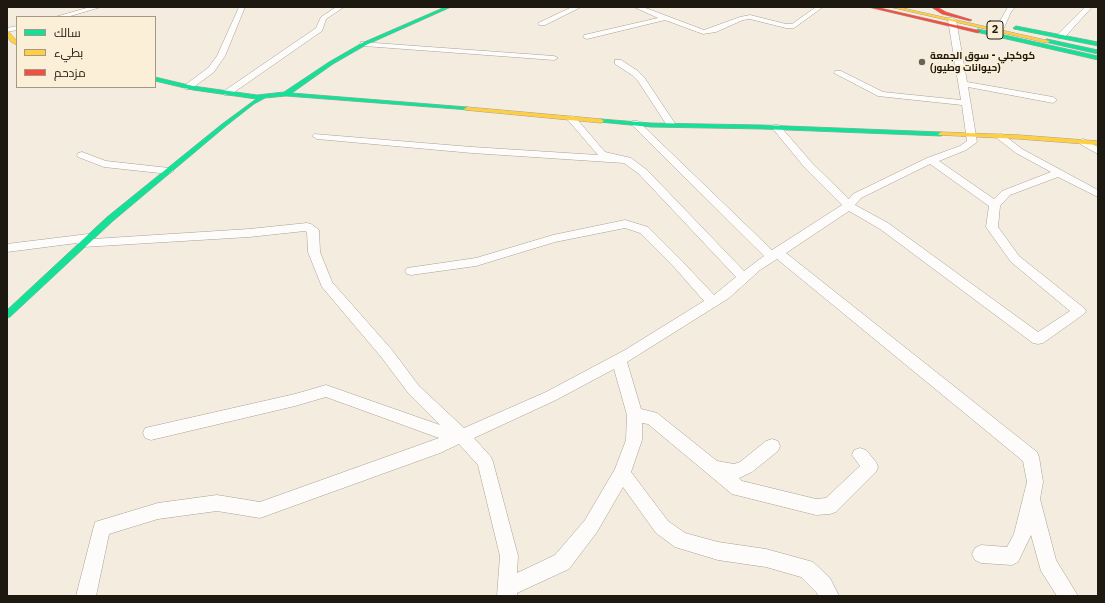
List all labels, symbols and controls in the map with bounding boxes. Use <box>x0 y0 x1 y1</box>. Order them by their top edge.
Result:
legend <box>16 16 156 88</box>
road number: 2 <box>987 21 1003 39</box>
text: سالك <box>54 25 81 40</box>
text: بطيء <box>54 45 83 60</box>
place label: كوكجلي - سوق الجمعة (حيوانات وطيور) <box>930 50 1035 74</box>
marker: كوكجلي - سوق الجمعة (حيوانات وطيور) <box>917 57 927 67</box>
text: مزدحم <box>54 65 86 80</box>

